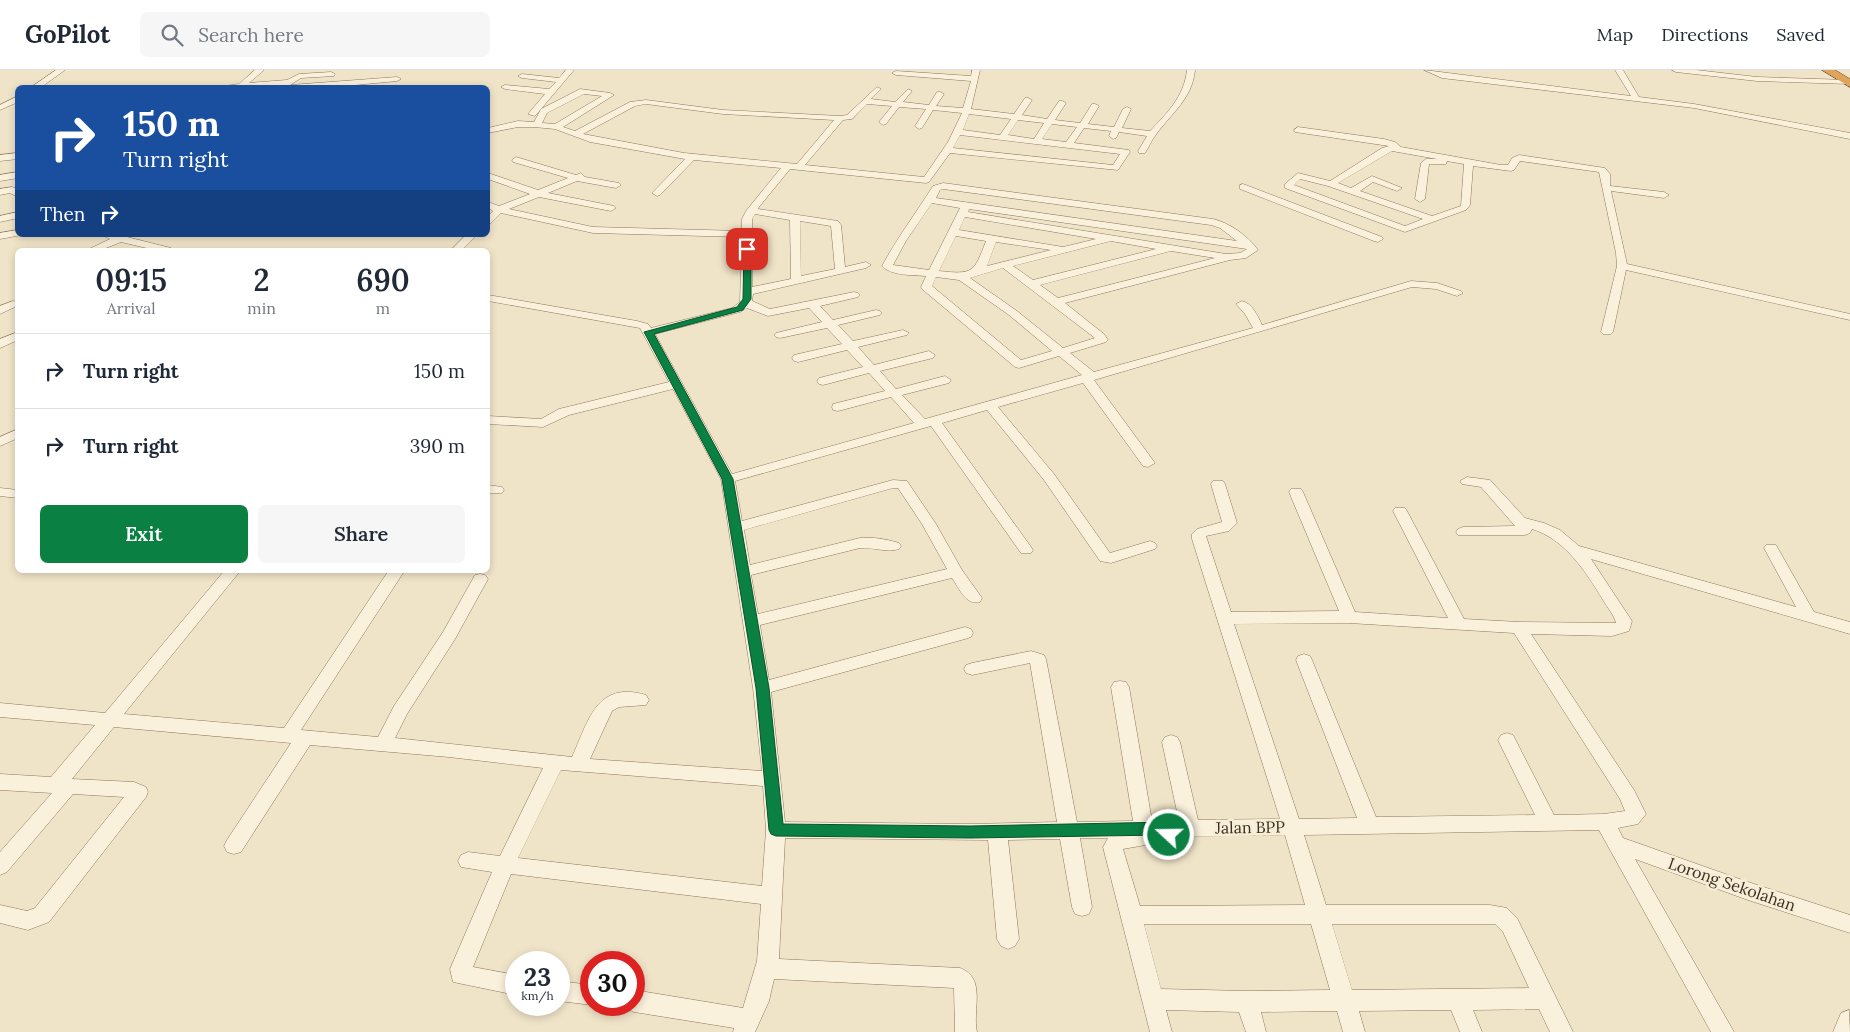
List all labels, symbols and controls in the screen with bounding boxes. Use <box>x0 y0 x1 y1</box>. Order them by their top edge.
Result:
search box <box>140 12 490 57</box>
text: GoPilot <box>25 19 110 50</box>
icon: search <box>158 21 186 49</box>
text: Search here <box>198 23 304 47</box>
text: Map <box>1597 23 1633 46</box>
text: Directions <box>1661 23 1748 46</box>
text: Saved <box>1776 23 1825 46</box>
text: 150 m <box>123 101 220 146</box>
icon: right <box>40 105 105 170</box>
text: Turn right <box>123 145 228 173</box>
icon: right <box>95 200 123 228</box>
text: Then <box>40 202 85 226</box>
pin <box>726 228 768 270</box>
icon: arrive <box>733 235 761 263</box>
text: 09:15 <box>95 261 167 299</box>
text: 2 <box>254 261 270 299</box>
text: 690 <box>356 261 410 299</box>
text: Arrival <box>107 298 156 318</box>
text: min <box>247 298 276 318</box>
text: m <box>376 298 390 318</box>
icon: right <box>40 357 68 385</box>
text: Turn right <box>83 359 179 383</box>
text: 150 m <box>414 359 465 383</box>
icon: right <box>40 432 68 460</box>
text: Turn right <box>83 434 179 458</box>
text: 390 m <box>410 434 465 458</box>
button: Exit <box>40 505 248 563</box>
button: Share <box>258 505 465 563</box>
position arrow <box>1142 808 1194 860</box>
street label: Jalan BPP <box>1214 816 1285 838</box>
street label: Lorong Sekolahan <box>1666 853 1799 915</box>
speed limit sign: 30 <box>580 951 645 1016</box>
text: 23 <box>524 961 551 993</box>
text: km/h <box>521 988 554 1003</box>

